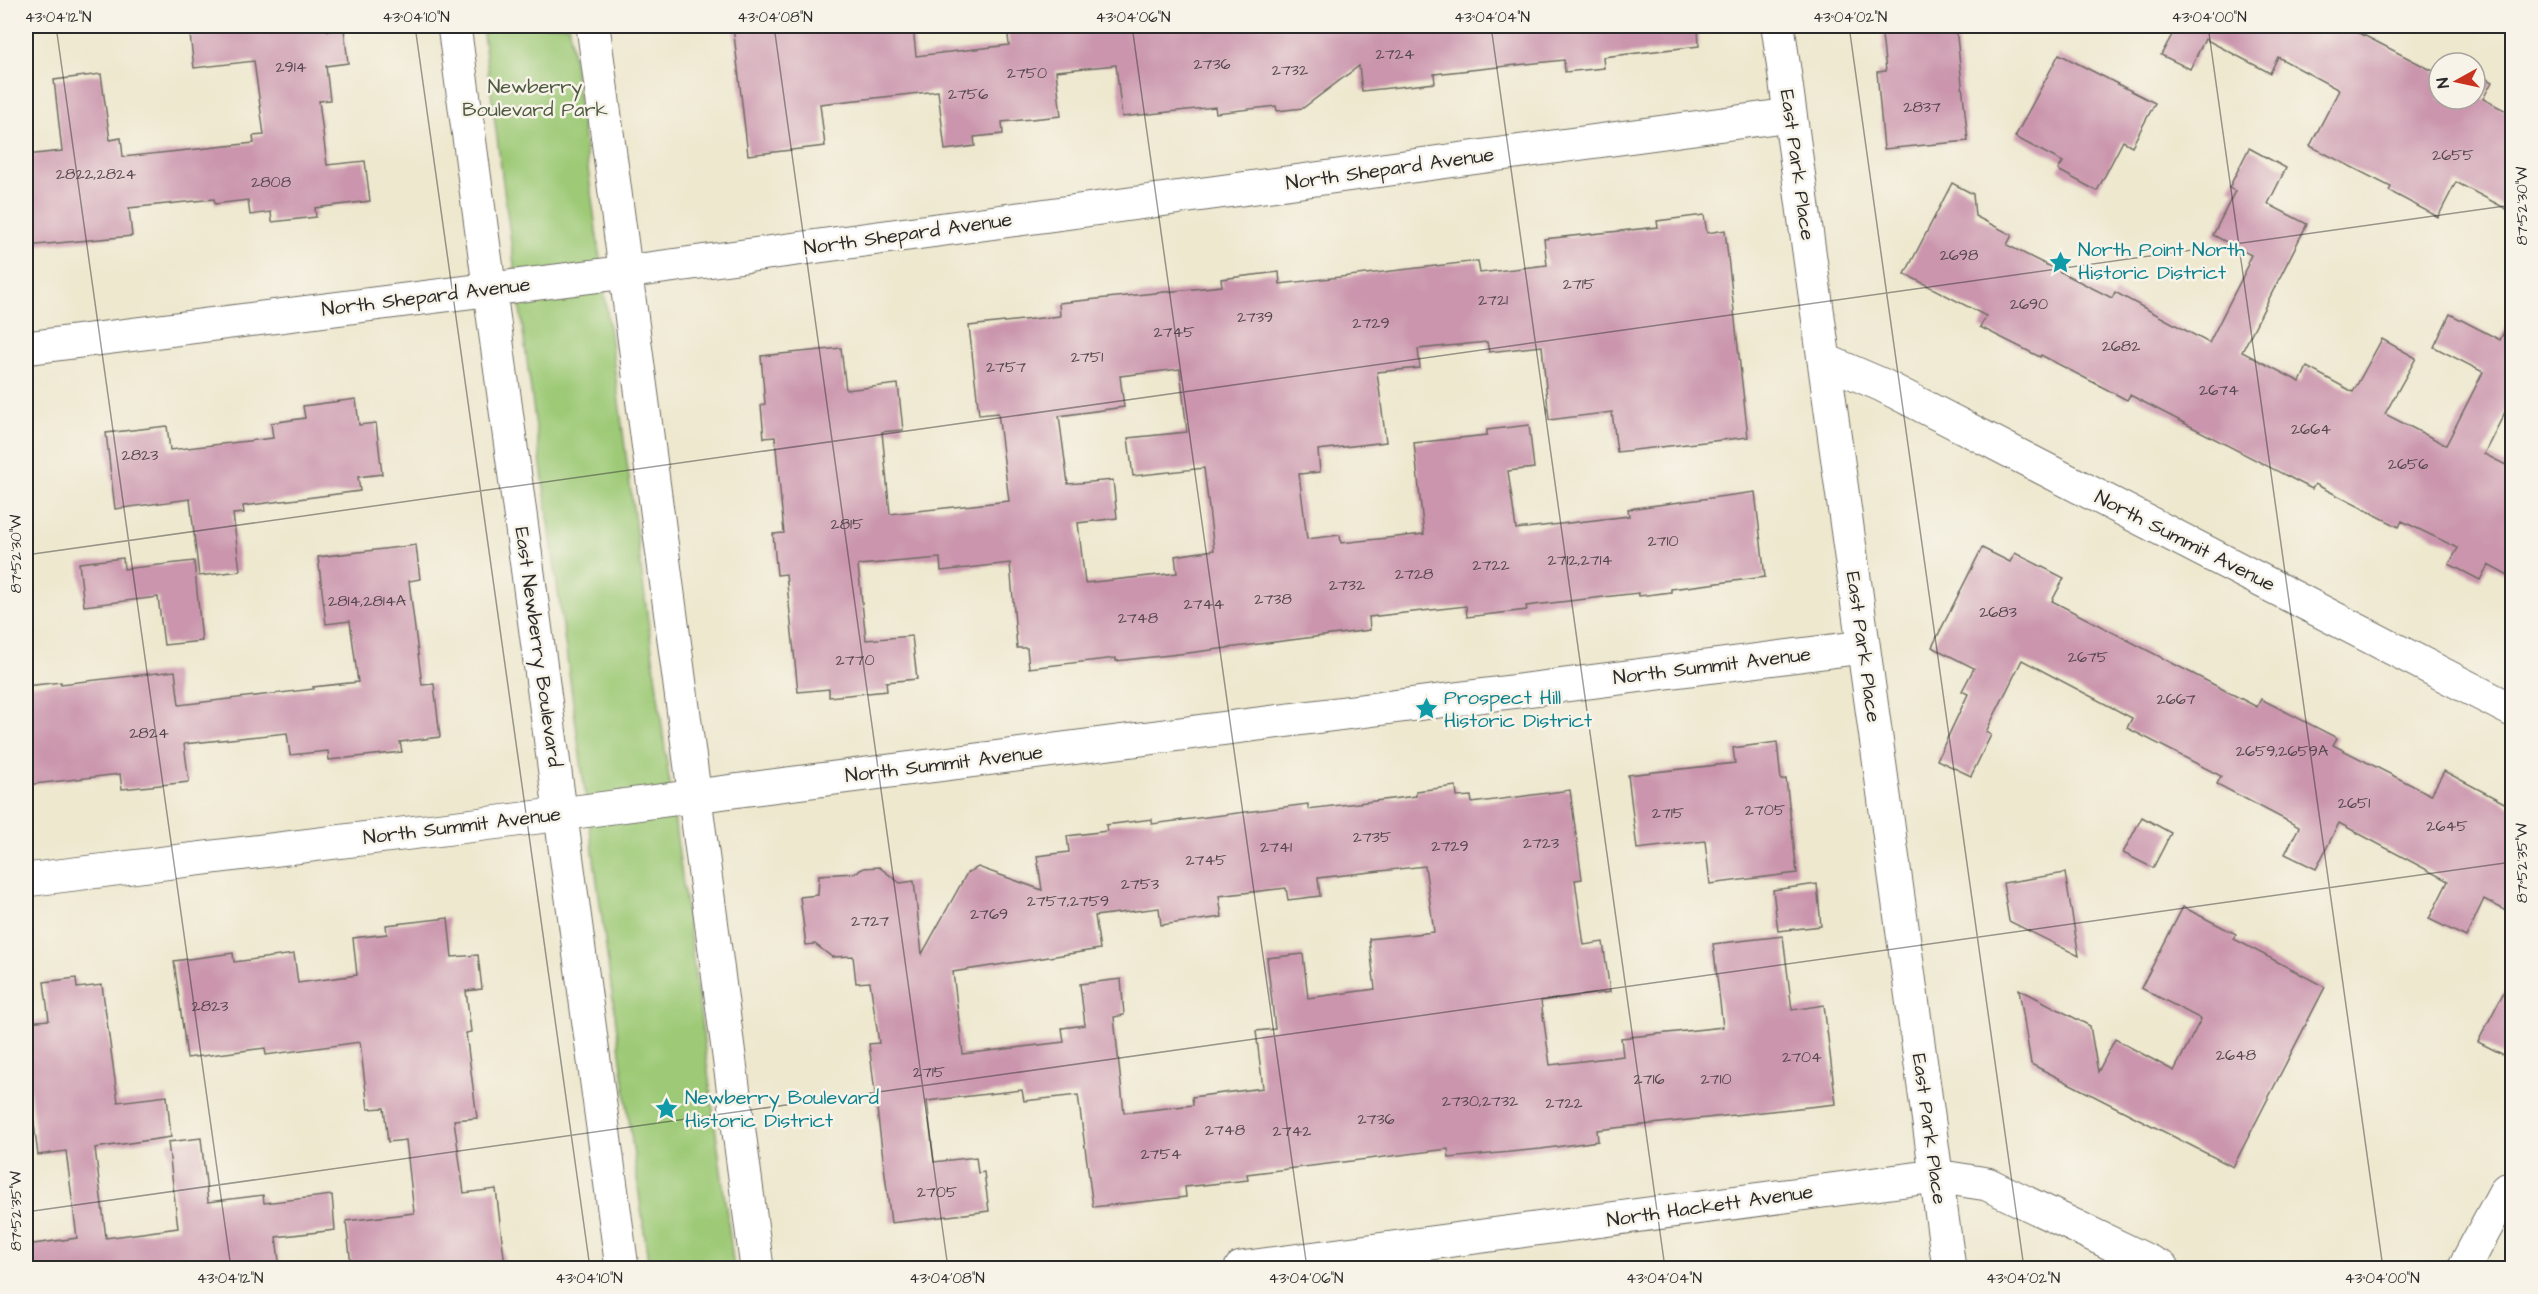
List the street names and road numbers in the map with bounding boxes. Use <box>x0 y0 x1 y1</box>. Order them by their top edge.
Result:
street label: East Park Place <box>1773 88 1821 242</box>
street label: North Shepard Avenue <box>1284 140 1496 197</box>
street label: North Shepard Avenue <box>802 205 1014 262</box>
street label: North Shepard Avenue <box>320 270 532 324</box>
street label: North Summit Avenue <box>2090 483 2280 599</box>
street label: East Newberry Boulevard <box>506 525 569 769</box>
street label: East Park Place <box>1839 570 1887 724</box>
street label: North Summit Avenue <box>1612 640 1813 692</box>
street label: North Summit Avenue <box>844 738 1045 790</box>
street label: North Summit Avenue <box>362 800 563 852</box>
street label: East Park Place <box>1905 1052 1953 1206</box>
street label: North Hackett Avenue <box>1605 1178 1815 1234</box>

